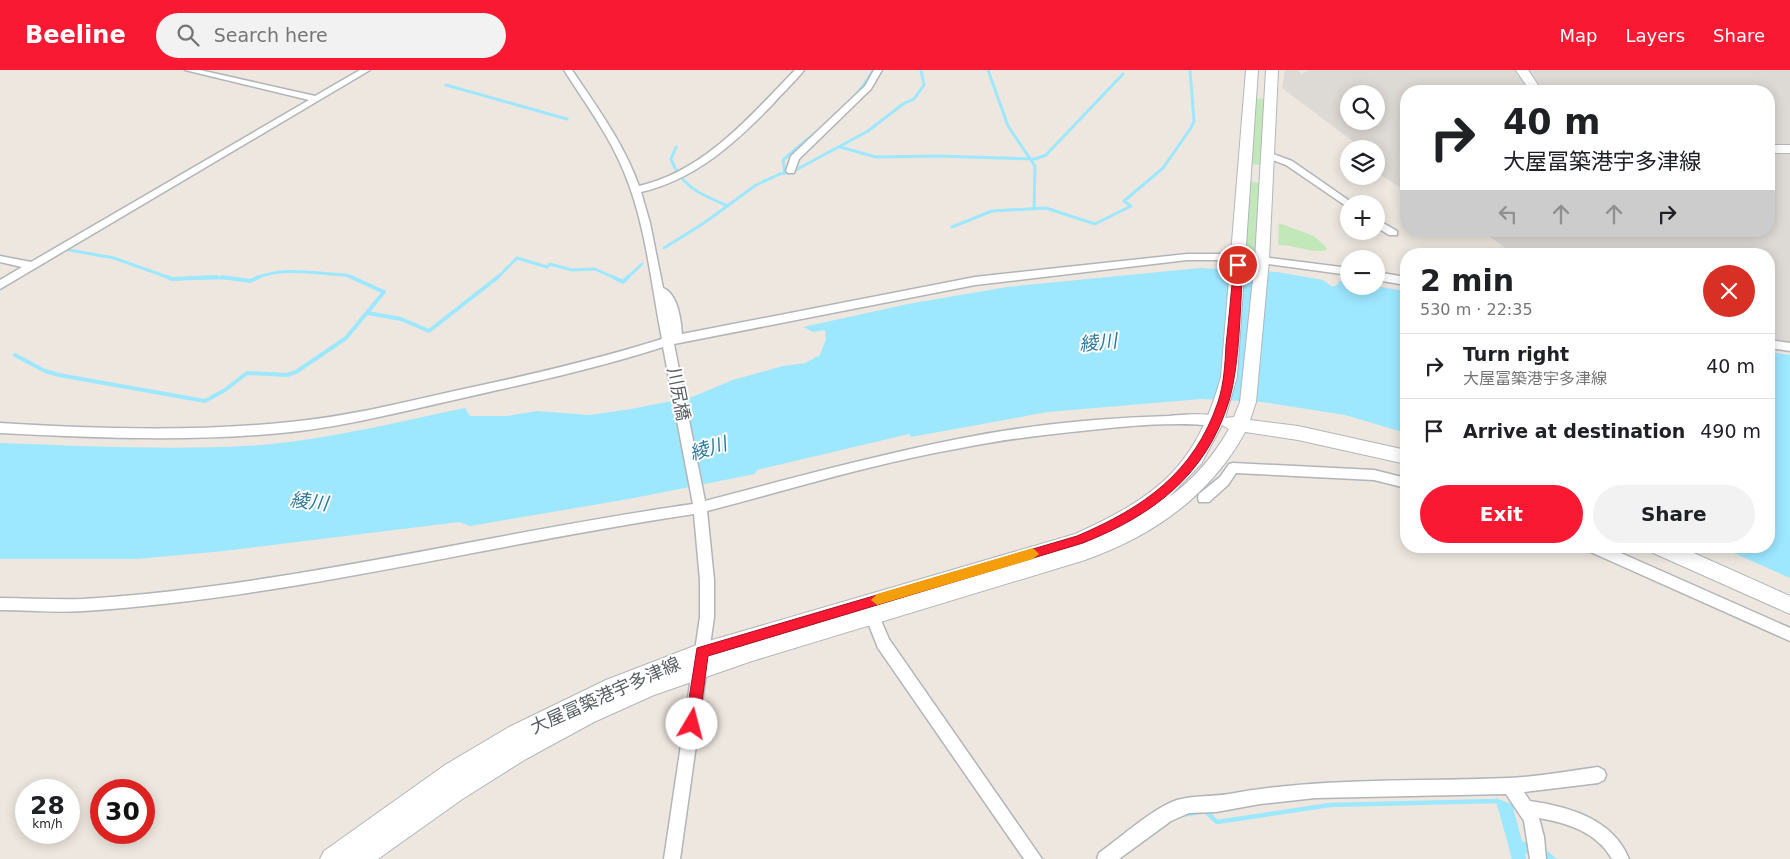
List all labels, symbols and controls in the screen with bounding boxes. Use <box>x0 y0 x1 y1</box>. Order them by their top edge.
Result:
search box <box>156 13 506 58</box>
text: Beeline <box>25 21 126 49</box>
icon: search <box>174 21 202 49</box>
text: Search here <box>214 24 328 46</box>
text: Map <box>1559 25 1597 46</box>
text: Layers <box>1625 25 1685 46</box>
text: Share <box>1713 25 1765 46</box>
map controls <box>1340 85 1385 295</box>
button: search <box>1340 85 1385 130</box>
text: 40 m <box>1503 102 1600 142</box>
icon: right <box>1420 105 1485 170</box>
button: layers <box>1340 140 1385 185</box>
text: 大屋冨築港宇多津線 <box>1503 149 1701 174</box>
button: + <box>1340 195 1385 240</box>
icon: left <box>1494 200 1522 228</box>
icon: ahead <box>1547 200 1575 228</box>
icon: ahead <box>1600 200 1628 228</box>
icon: right <box>1653 200 1681 228</box>
pin <box>1217 244 1259 286</box>
button: − <box>1340 250 1385 295</box>
icon: arrive <box>1224 251 1252 279</box>
text: 2 min <box>1420 263 1514 298</box>
button: close <box>1703 265 1755 317</box>
text: 530 m · 22:35 <box>1420 300 1533 319</box>
water label: 綾川 <box>1078 329 1120 355</box>
text: Turn right <box>1463 343 1569 365</box>
icon: right <box>1420 352 1448 380</box>
text: 40 m <box>1706 355 1755 377</box>
street label: 川尻橋 <box>664 365 694 423</box>
text: 大屋冨築港宇多津線 <box>1463 369 1607 388</box>
icon: arrive <box>1420 417 1448 445</box>
text: Arrive at destination <box>1463 420 1685 442</box>
text: 490 m <box>1700 420 1761 442</box>
water label: 綾川 <box>687 431 731 464</box>
button: Exit <box>1420 485 1583 543</box>
button: Share <box>1593 485 1755 543</box>
water label: 綾川 <box>289 488 331 514</box>
street label: 大屋冨築港宇多津線 <box>527 652 683 738</box>
position arrow <box>665 697 717 749</box>
speed limit sign: 30 <box>90 779 155 844</box>
text: 28 <box>30 791 65 820</box>
text: km/h <box>32 817 63 831</box>

